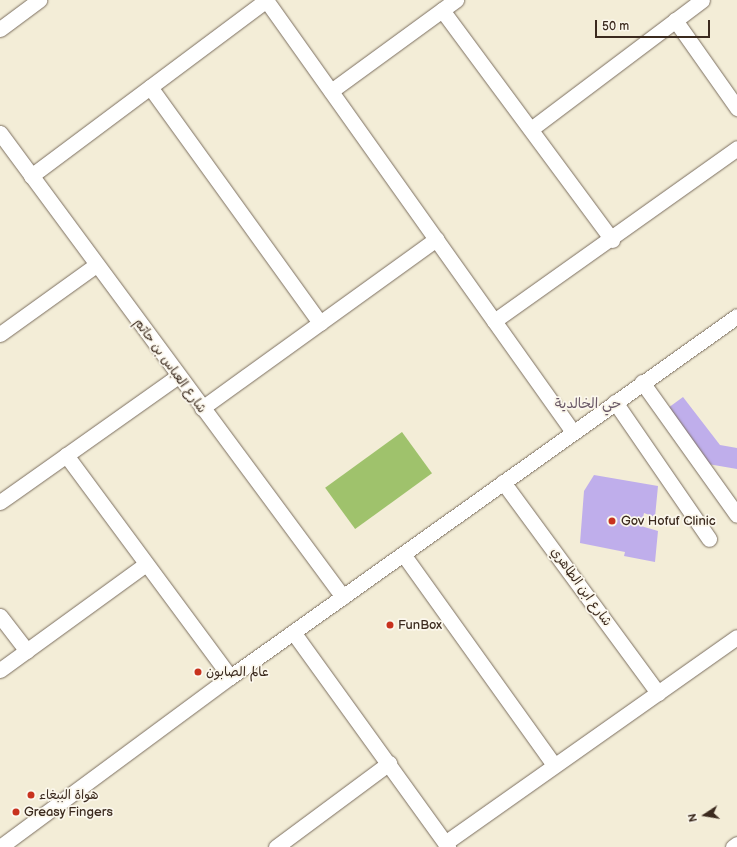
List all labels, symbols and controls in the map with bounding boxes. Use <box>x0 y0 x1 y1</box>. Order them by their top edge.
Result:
scale bar <box>597 12 712 38</box>
text: 50 m <box>602 19 629 34</box>
street label: شارع العباس بن حاتم <box>130 316 210 416</box>
district label: حي الخالدية <box>555 396 621 412</box>
place label: Gov Hofuf Clinic <box>621 513 716 529</box>
marker: Gov Hofuf Clinic <box>606 515 618 527</box>
street label: شارع ابن الطاهري <box>547 545 615 629</box>
place label: FunBox <box>398 617 442 633</box>
marker: FunBox <box>385 620 395 630</box>
place label: عالم الصابون <box>206 664 269 680</box>
marker: عالم الصابون <box>193 667 203 677</box>
place label: هواة الببغاء <box>39 787 99 803</box>
marker: هواة الببغاء <box>26 790 36 800</box>
north arrow <box>685 795 725 835</box>
place label: Greasy Fingers <box>24 804 114 820</box>
marker: Greasy Fingers <box>11 807 21 817</box>
text: N <box>686 812 700 823</box>

